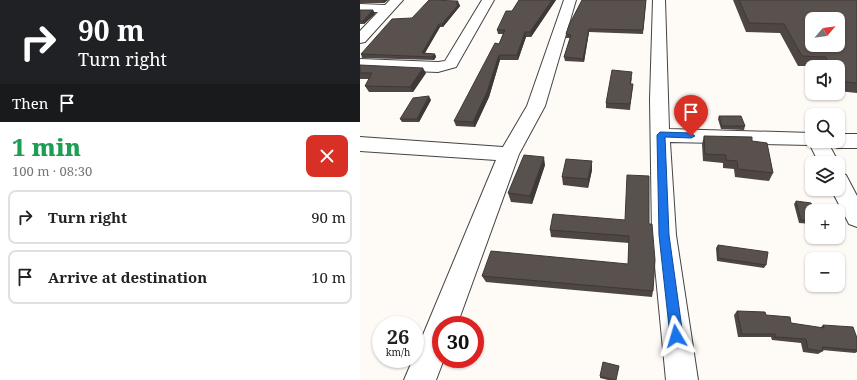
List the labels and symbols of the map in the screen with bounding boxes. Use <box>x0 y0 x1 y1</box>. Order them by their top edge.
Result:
north arrow <box>805 12 845 52</box>
pin <box>674 95 708 136</box>
position arrow <box>655 315 697 357</box>
speed limit sign: 30 <box>432 316 484 368</box>

